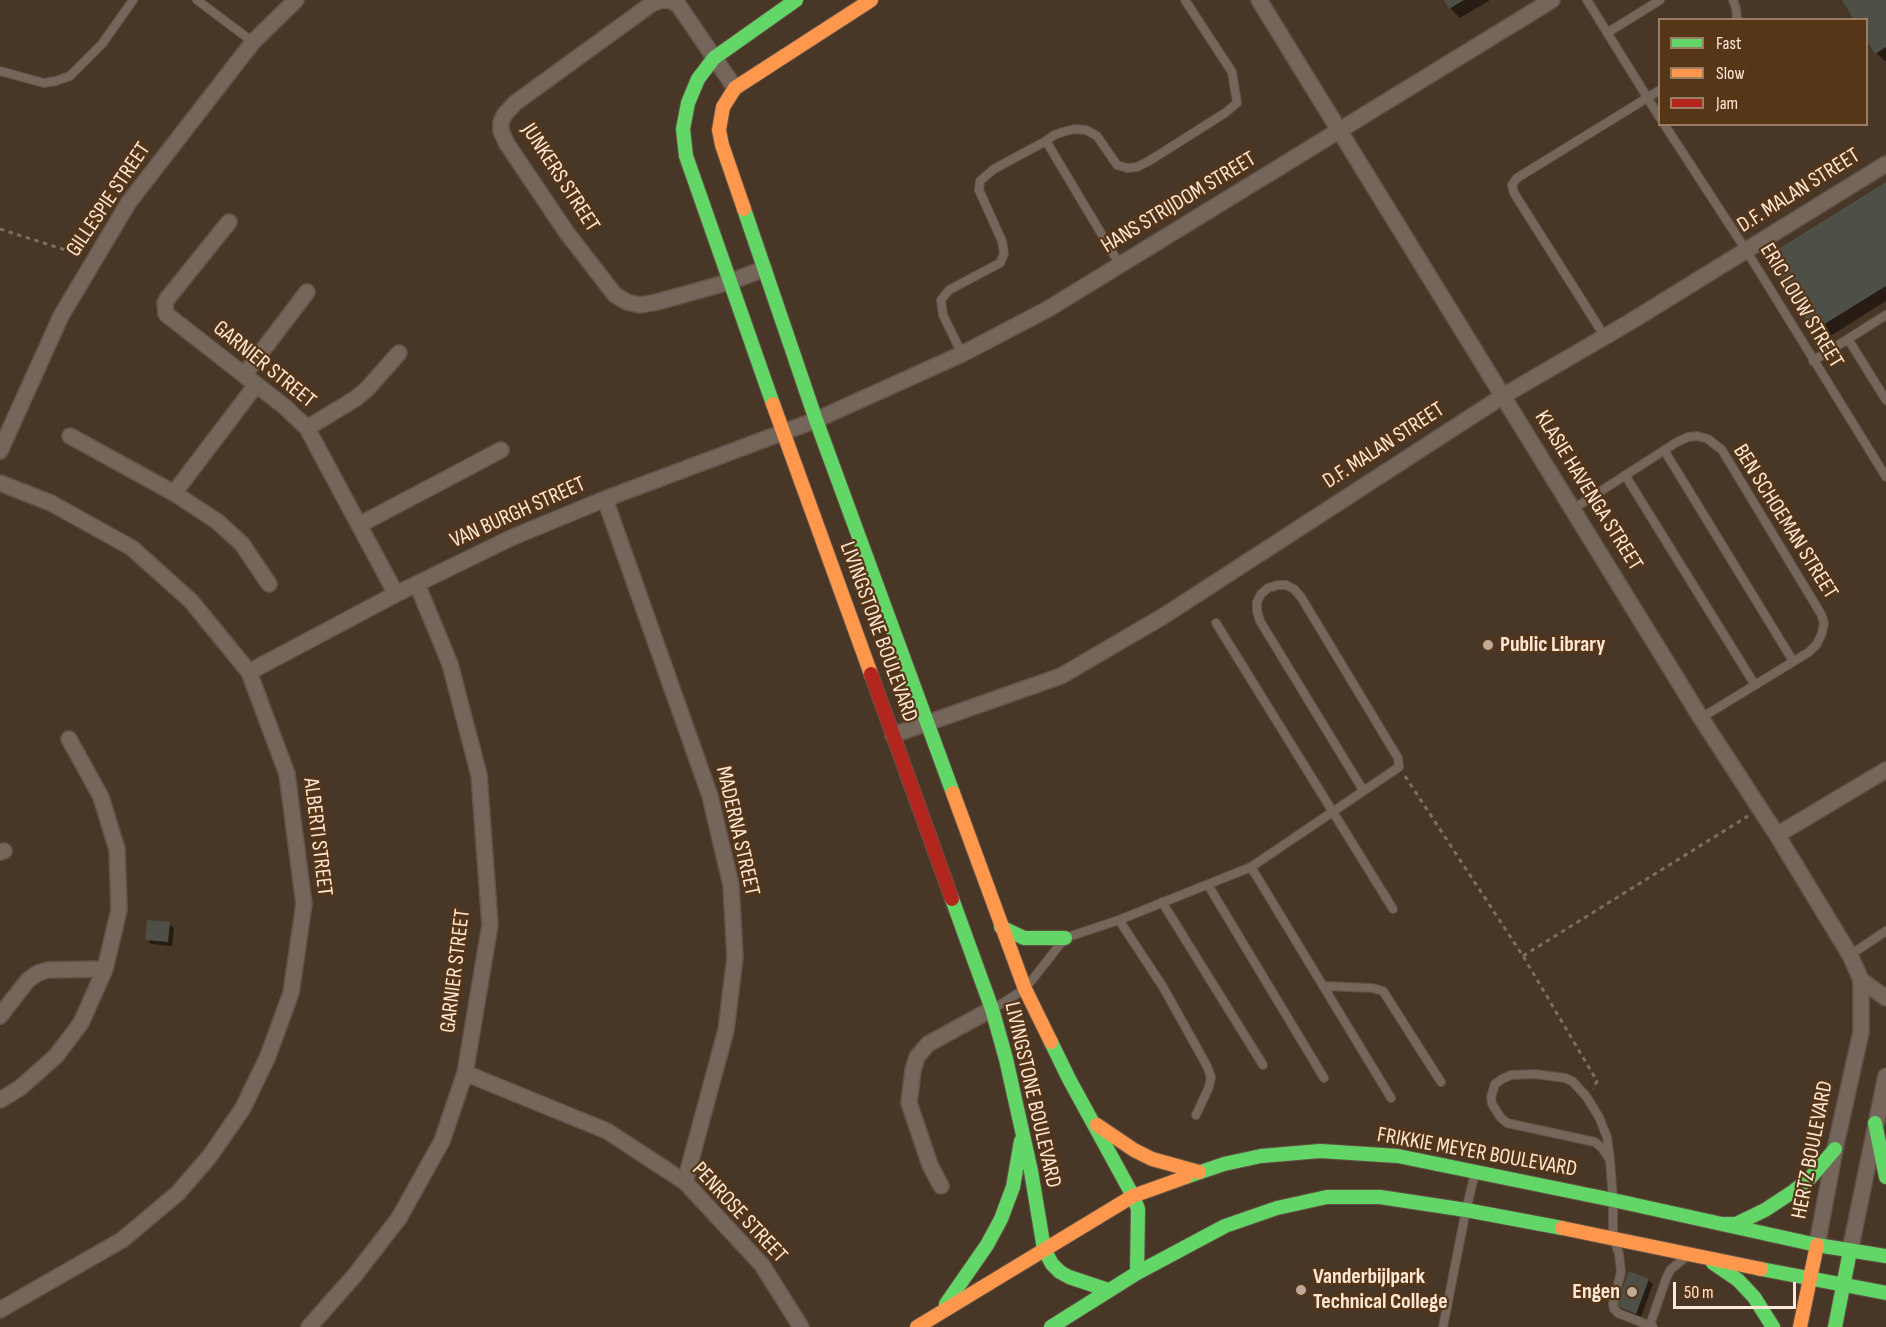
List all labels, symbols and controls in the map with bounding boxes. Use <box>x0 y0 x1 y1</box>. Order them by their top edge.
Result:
legend <box>1658 18 1868 126</box>
text: Fast <box>1716 33 1741 54</box>
text: Slow <box>1716 63 1745 84</box>
text: Jam <box>1716 93 1738 114</box>
street label: JUNKERS STREET <box>515 119 605 237</box>
street label: GILLESPIE STREET <box>61 138 157 262</box>
street label: D.F. MALAN STREET <box>1733 143 1865 239</box>
street label: HANS STRIJDOM STREET <box>1097 146 1261 260</box>
street label: ERIC LOUW STREET <box>1753 239 1849 373</box>
street label: GARNIER STREET <box>207 316 321 414</box>
street label: D.F. MALAN STREET <box>1318 397 1450 495</box>
street label: KLASIE HAVENGA STREET <box>1528 406 1648 576</box>
street label: BEN SCHOEMAN STREET <box>1727 440 1843 604</box>
street label: VAN BURGH STREET <box>446 471 590 555</box>
street label: LIVINGSTONE BOULEVARD <box>833 538 923 726</box>
place label: Public Library <box>1500 632 1605 658</box>
marker: Public Library <box>1481 638 1495 652</box>
street label: MADERNA STREET <box>709 764 765 898</box>
street label: ALBERTI STREET <box>297 777 337 897</box>
street label: GARNIER STREET <box>435 908 477 1034</box>
street label: LIVINGSTONE BOULEVARD <box>998 999 1066 1191</box>
street label: HERTZ BOULEVARD <box>1787 1079 1839 1221</box>
street label: FRIKKIE MEYER BOULEVARD <box>1375 1122 1579 1184</box>
street label: PENROSE STREET <box>686 1157 792 1269</box>
place label: Vanderbijlpark Technical College <box>1313 1264 1448 1316</box>
scale bar <box>1676 1270 1799 1308</box>
place label: Engen <box>1572 1279 1620 1305</box>
text: 50 m <box>1684 1282 1714 1303</box>
marker: Vanderbijlpark Technical College <box>1294 1283 1308 1297</box>
marker: Engen <box>1625 1285 1639 1299</box>

